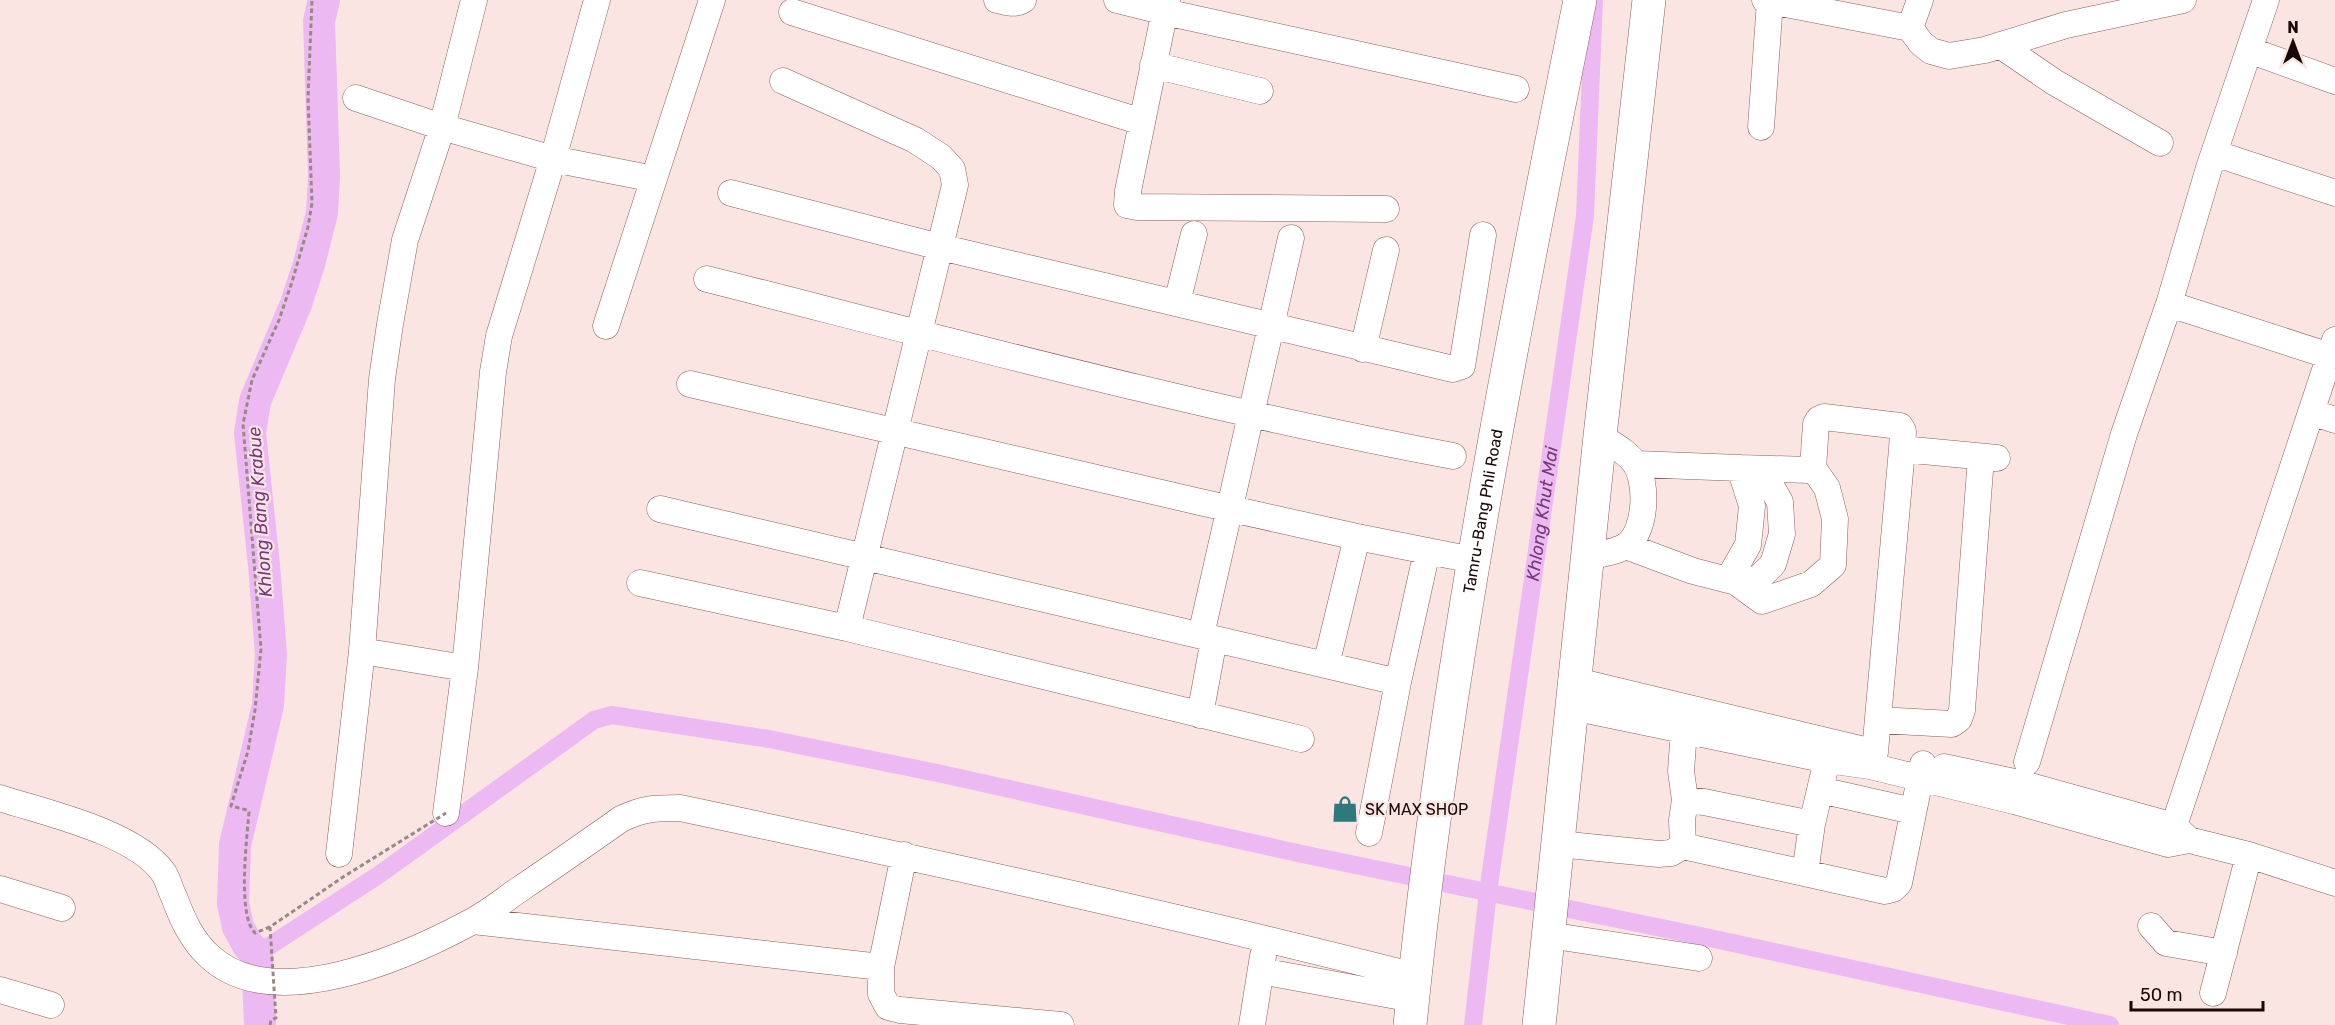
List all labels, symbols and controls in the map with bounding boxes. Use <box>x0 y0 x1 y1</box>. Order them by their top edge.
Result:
north arrow <box>2263 12 2323 72</box>
text: N <box>2287 18 2299 37</box>
water label: Khlong Bang Krabue <box>243 426 277 598</box>
street label: Tamru-Bang Phli Road <box>1459 428 1507 595</box>
water label: Khlong Khut Mai <box>1522 444 1563 582</box>
shop icon: SK MAX SHOP <box>1330 794 1360 824</box>
place label: SK MAX SHOP <box>1365 800 1468 819</box>
scale bar <box>2131 974 2263 1012</box>
text: 50 m <box>2140 984 2183 1006</box>

